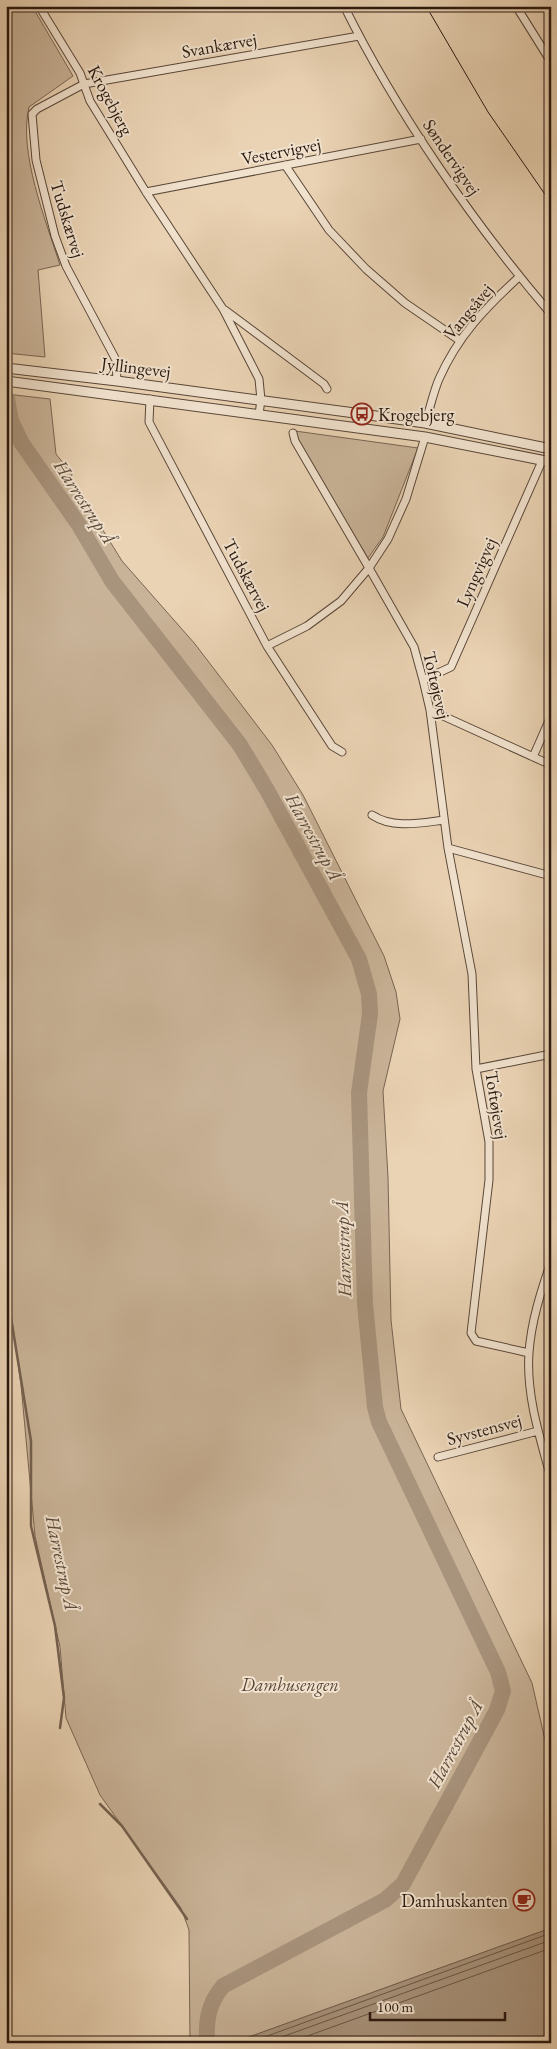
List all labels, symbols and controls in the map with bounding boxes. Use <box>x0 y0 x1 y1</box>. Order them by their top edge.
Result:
street label: Svankærvej <box>180 27 258 63</box>
street label: Krogebjerg <box>83 61 139 139</box>
street label: Søndervigvej <box>418 114 486 200</box>
street label: Vestervigvej <box>239 132 323 170</box>
street label: Tudskærvej <box>45 178 91 260</box>
street label: Vangsåvej <box>438 278 498 344</box>
street label: Jyllingevej <box>98 351 172 383</box>
bus stop icon: Krogebjerg <box>350 402 374 426</box>
place label: Krogebjerg <box>378 403 454 426</box>
water label: Harrestrup Å <box>48 454 122 550</box>
street label: Lyngvigvej <box>451 534 501 610</box>
street label: Tudskærvej <box>218 535 276 615</box>
street label: Toftøjevej <box>418 649 456 721</box>
water label: Harrestrup Å <box>279 788 349 886</box>
street label: Toftøjevej <box>480 1069 514 1141</box>
water label: Harrestrup Å <box>329 1199 357 1298</box>
street label: Syvstensvej <box>444 1408 524 1450</box>
water label: Harrestrup Å <box>40 1512 85 1614</box>
park label: Damhusengen <box>240 1673 339 1697</box>
water label: Harrestrup Å <box>421 1694 489 1793</box>
cafe icon: Damhuskanten <box>512 1888 536 1912</box>
place label: Damhuskanten <box>401 1889 508 1912</box>
scale bar <box>370 1989 504 2021</box>
text: 100 m <box>377 1997 414 2016</box>

